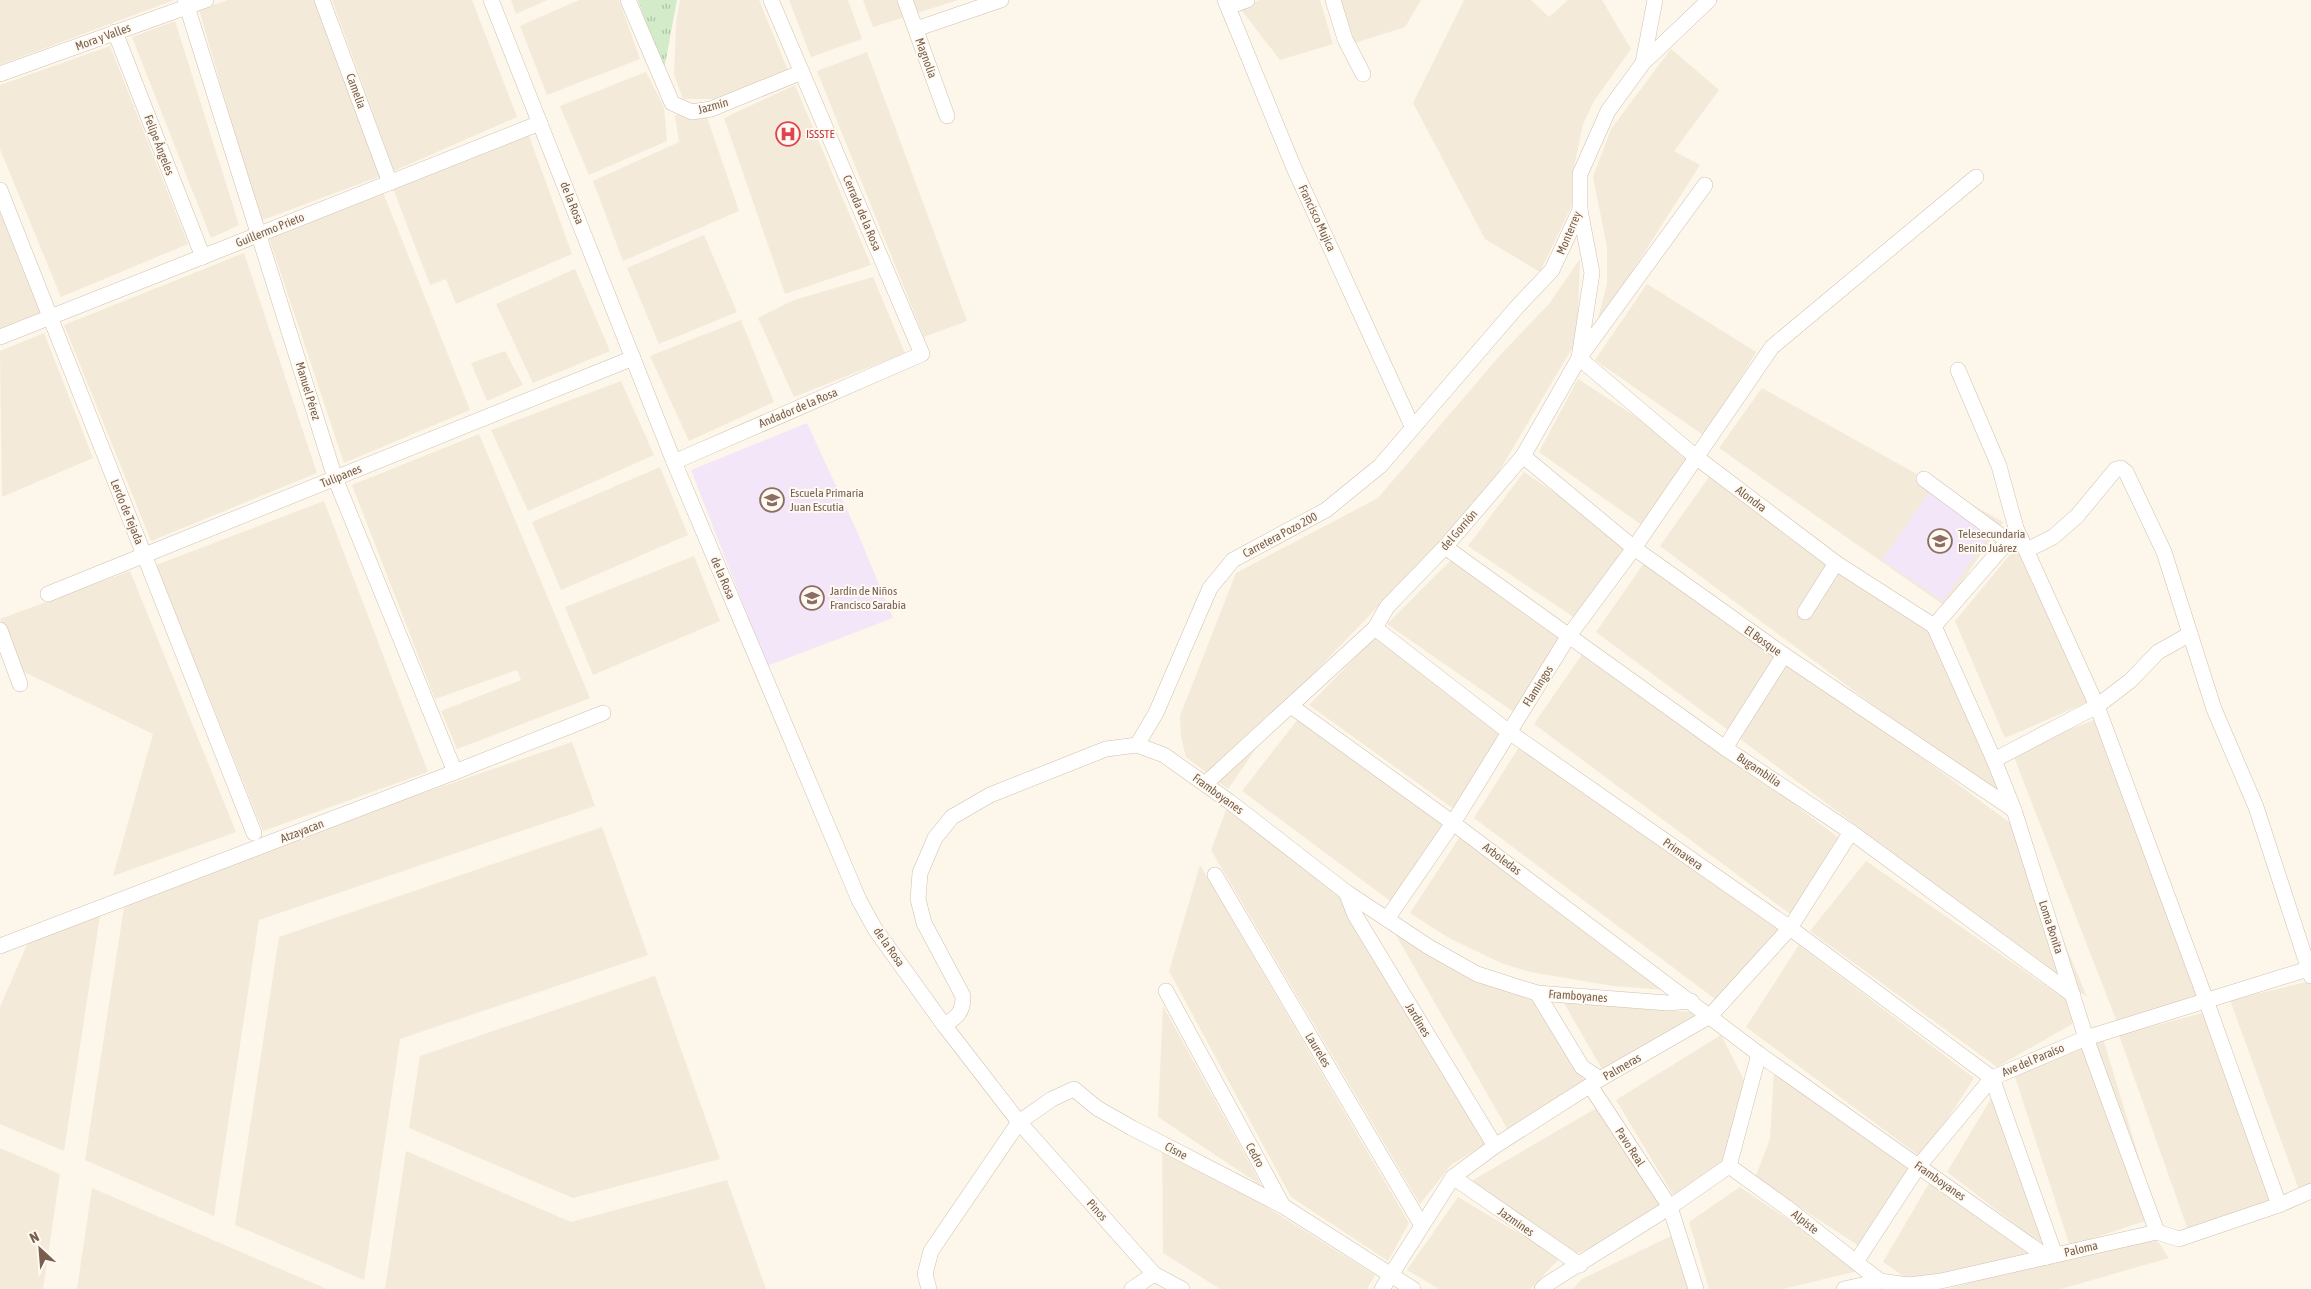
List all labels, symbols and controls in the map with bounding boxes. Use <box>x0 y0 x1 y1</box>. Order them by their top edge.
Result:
street label: Mora y Valles <box>73 21 133 53</box>
street label: Magnolia <box>912 36 940 80</box>
street label: Camelia <box>343 71 369 111</box>
street label: Jazmín <box>696 95 730 117</box>
street label: Felipe Ángeles <box>141 113 177 177</box>
hospital icon: ISSSTE <box>775 121 801 147</box>
place label: ISSSTE <box>806 127 835 141</box>
street label: Cerrada de la Rosa <box>840 173 884 253</box>
street label: de la Rosa <box>557 180 587 226</box>
street label: Francisco Mujica <box>1295 182 1339 254</box>
street label: Monterrey <box>1554 209 1584 257</box>
street label: Guillermo Prieto <box>234 210 307 250</box>
street label: Manuel Pérez <box>293 360 324 422</box>
street label: Andador de la Rosa <box>757 385 839 431</box>
street label: Tulipanes <box>318 461 364 491</box>
street label: Lerdo de Tejada <box>108 477 146 547</box>
street label: Alondra <box>1733 483 1769 515</box>
place label: Escuela Primaria Juan Escutia <box>790 486 864 514</box>
school or university icon: Escuela Primaria Juan Escutia <box>759 487 785 513</box>
street label: del Gorrión <box>1438 507 1480 553</box>
street label: Carretera Pozo 200 <box>1240 509 1320 561</box>
place label: Telesecundaria Benito Juárez <box>1958 527 2025 555</box>
school or university icon: Telesecundaria Benito Juárez <box>1927 528 1953 554</box>
street label: de la Rosa <box>708 555 738 601</box>
place label: Jardín de Niños Francisco Sarabia <box>830 584 906 612</box>
school or university icon: Jardín de Niños Francisco Sarabia <box>799 585 825 611</box>
street label: El Bosque <box>1742 623 1784 659</box>
street label: Flamingos <box>1520 663 1556 709</box>
street label: Bugambilia <box>1734 750 1784 790</box>
street label: Framboyanes <box>1190 771 1246 817</box>
street label: Atzayacan <box>278 816 326 846</box>
street label: Primavera <box>1660 835 1706 873</box>
street label: Arboledas <box>1480 840 1524 878</box>
street label: Loma Bonita <box>2036 899 2066 955</box>
street label: de la Rosa <box>870 925 908 969</box>
street label: Framboyanes <box>1548 987 1608 1005</box>
street label: Jardines <box>1402 1001 1434 1039</box>
street label: Laureles <box>1302 1030 1334 1070</box>
street label: Ave del Paraíso <box>2000 1040 2067 1079</box>
street label: Palmeras <box>1600 1051 1644 1083</box>
street label: Pavo Real <box>1612 1125 1648 1170</box>
street label: Cisne <box>1162 1139 1190 1163</box>
street label: Cedro <box>1243 1140 1268 1170</box>
street label: Framboyanes <box>1912 1158 1968 1204</box>
street label: Pinos <box>1084 1196 1110 1224</box>
street label: Jazmines <box>1495 1205 1537 1239</box>
street label: Alpiste <box>1789 1207 1821 1237</box>
north arrow <box>15 1224 65 1274</box>
text: N <box>27 1228 42 1246</box>
street label: Paloma <box>2063 1238 2099 1260</box>

